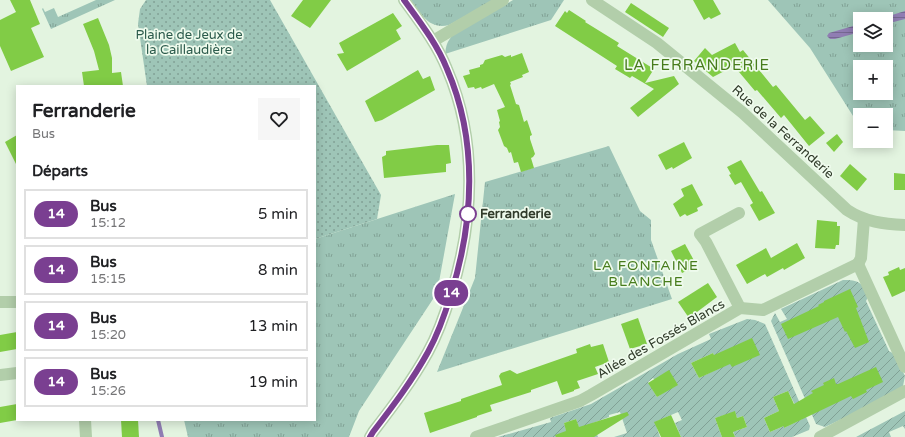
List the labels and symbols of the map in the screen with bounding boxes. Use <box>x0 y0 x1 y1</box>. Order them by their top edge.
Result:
park label: Plaine de Jeux de la Caillaudière <box>135 27 243 58</box>
district label: LA FERRANDERIE <box>624 56 770 74</box>
street label: Rue de la Ferranderie <box>729 82 837 182</box>
marker: Ferranderie <box>459 205 477 223</box>
place label: Ferranderie <box>480 206 552 222</box>
district label: LA FONTAINE BLANCHE <box>593 257 699 290</box>
line badge: 14 <box>433 280 469 306</box>
street label: Allée des Fossés Blancs <box>594 296 728 382</box>

